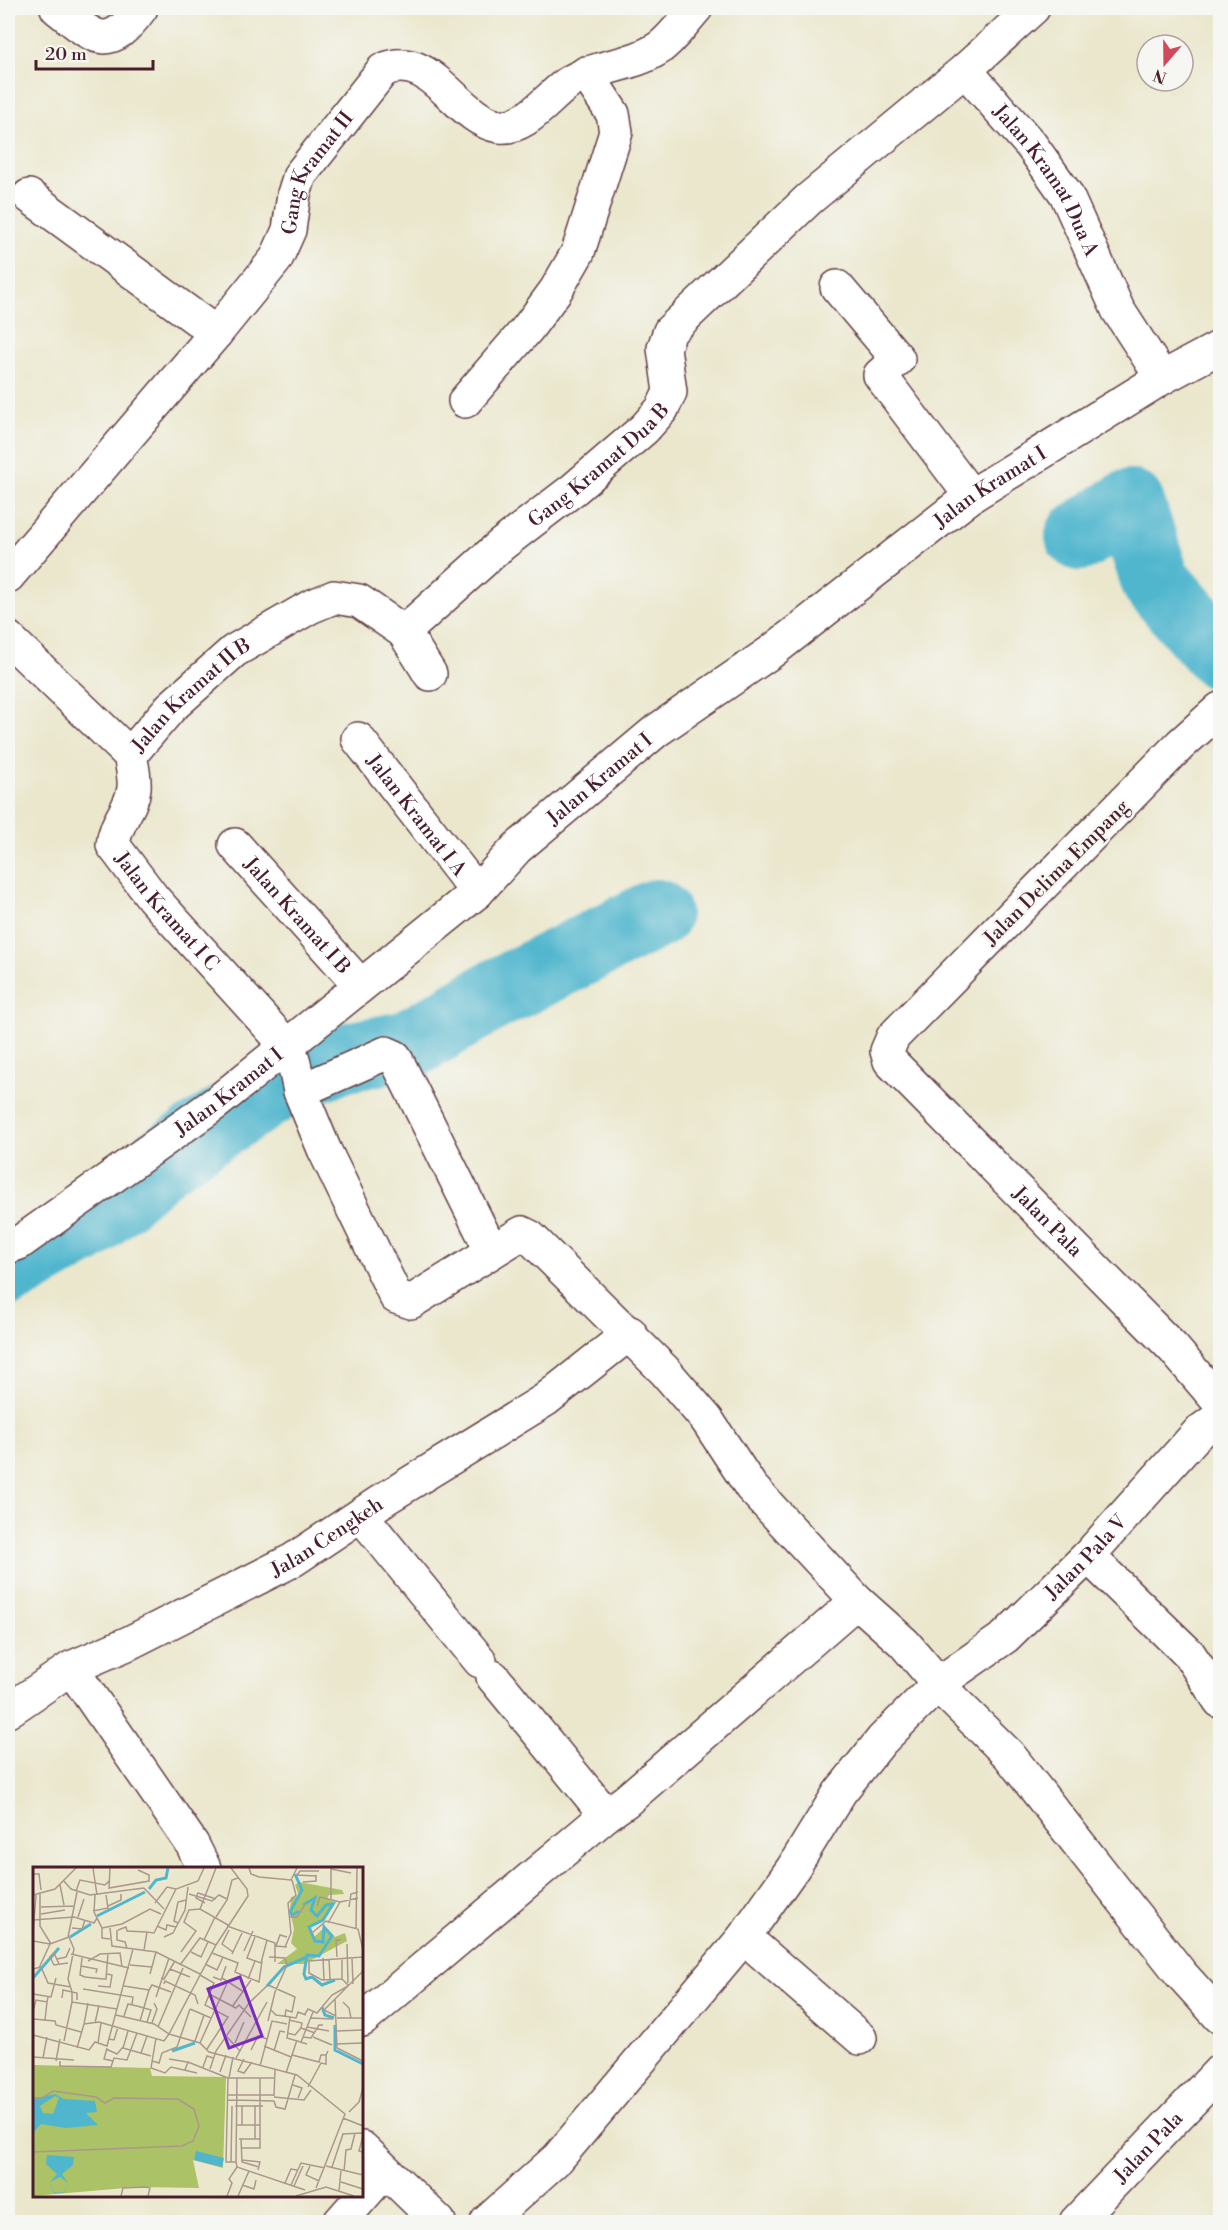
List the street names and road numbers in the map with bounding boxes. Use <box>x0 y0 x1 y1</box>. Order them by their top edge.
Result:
street label: Jalan Kramat Dua A <box>986 99 1104 262</box>
street label: Gang Kramat II <box>278 107 360 236</box>
street label: Gang Kramat Dua B <box>524 398 675 534</box>
street label: Jalan Kramat I <box>928 441 1052 535</box>
street label: Jalan Kramat II B <box>126 633 255 759</box>
street label: Jalan Kramat I <box>542 728 658 832</box>
street label: Jalan Kramat I A <box>360 749 472 883</box>
street label: Jalan Delima Empang <box>978 795 1136 952</box>
street label: Jalan Kramat I C <box>108 847 224 976</box>
street label: Jalan Kramat I B <box>237 852 355 980</box>
street label: Jalan Kramat I <box>169 1043 289 1143</box>
street label: Jalan Pala <box>1006 1181 1088 1264</box>
street label: Jalan Cengkeh <box>266 1492 388 1584</box>
street label: Jalan Pala V <box>1039 1510 1133 1606</box>
street label: Jalan Pala <box>1108 2106 1189 2190</box>

